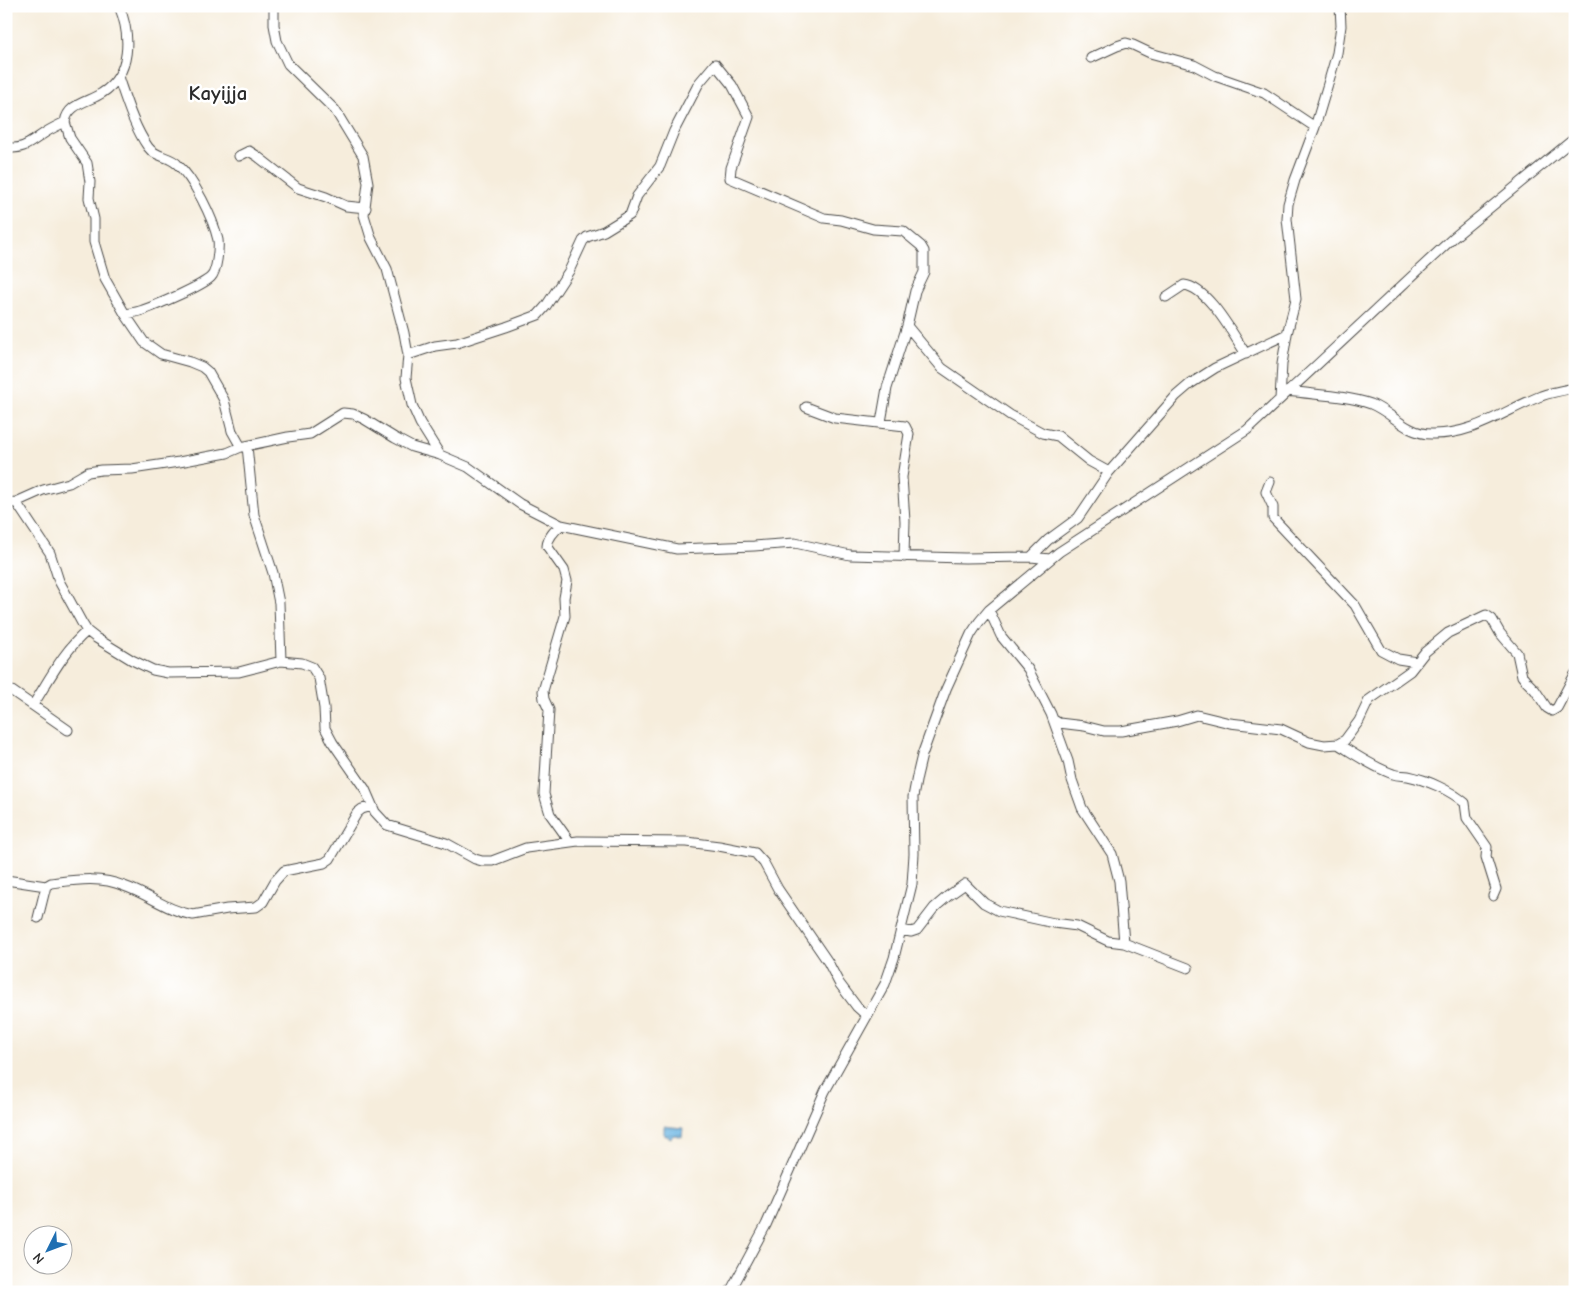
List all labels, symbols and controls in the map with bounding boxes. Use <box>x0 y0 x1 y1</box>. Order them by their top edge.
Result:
district label: Kayijja <box>189 81 247 105</box>
north arrow <box>22 1226 72 1276</box>
text: N <box>29 1249 48 1267</box>

